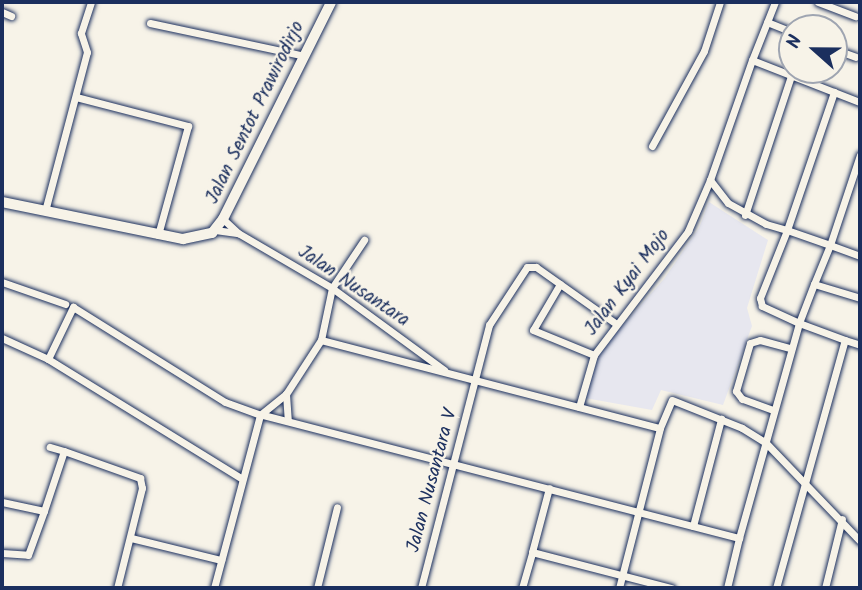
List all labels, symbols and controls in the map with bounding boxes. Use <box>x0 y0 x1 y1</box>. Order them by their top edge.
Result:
north arrow <box>778 14 848 84</box>
street label: Jalan Sentot Prawirodirjo <box>202 18 310 208</box>
text: N <box>779 31 811 53</box>
street label: Jalan Kyai Mojo <box>581 225 675 341</box>
street label: Jalan Nusantara <box>293 241 413 333</box>
street label: Jalan Nusantara V <box>403 407 463 555</box>

